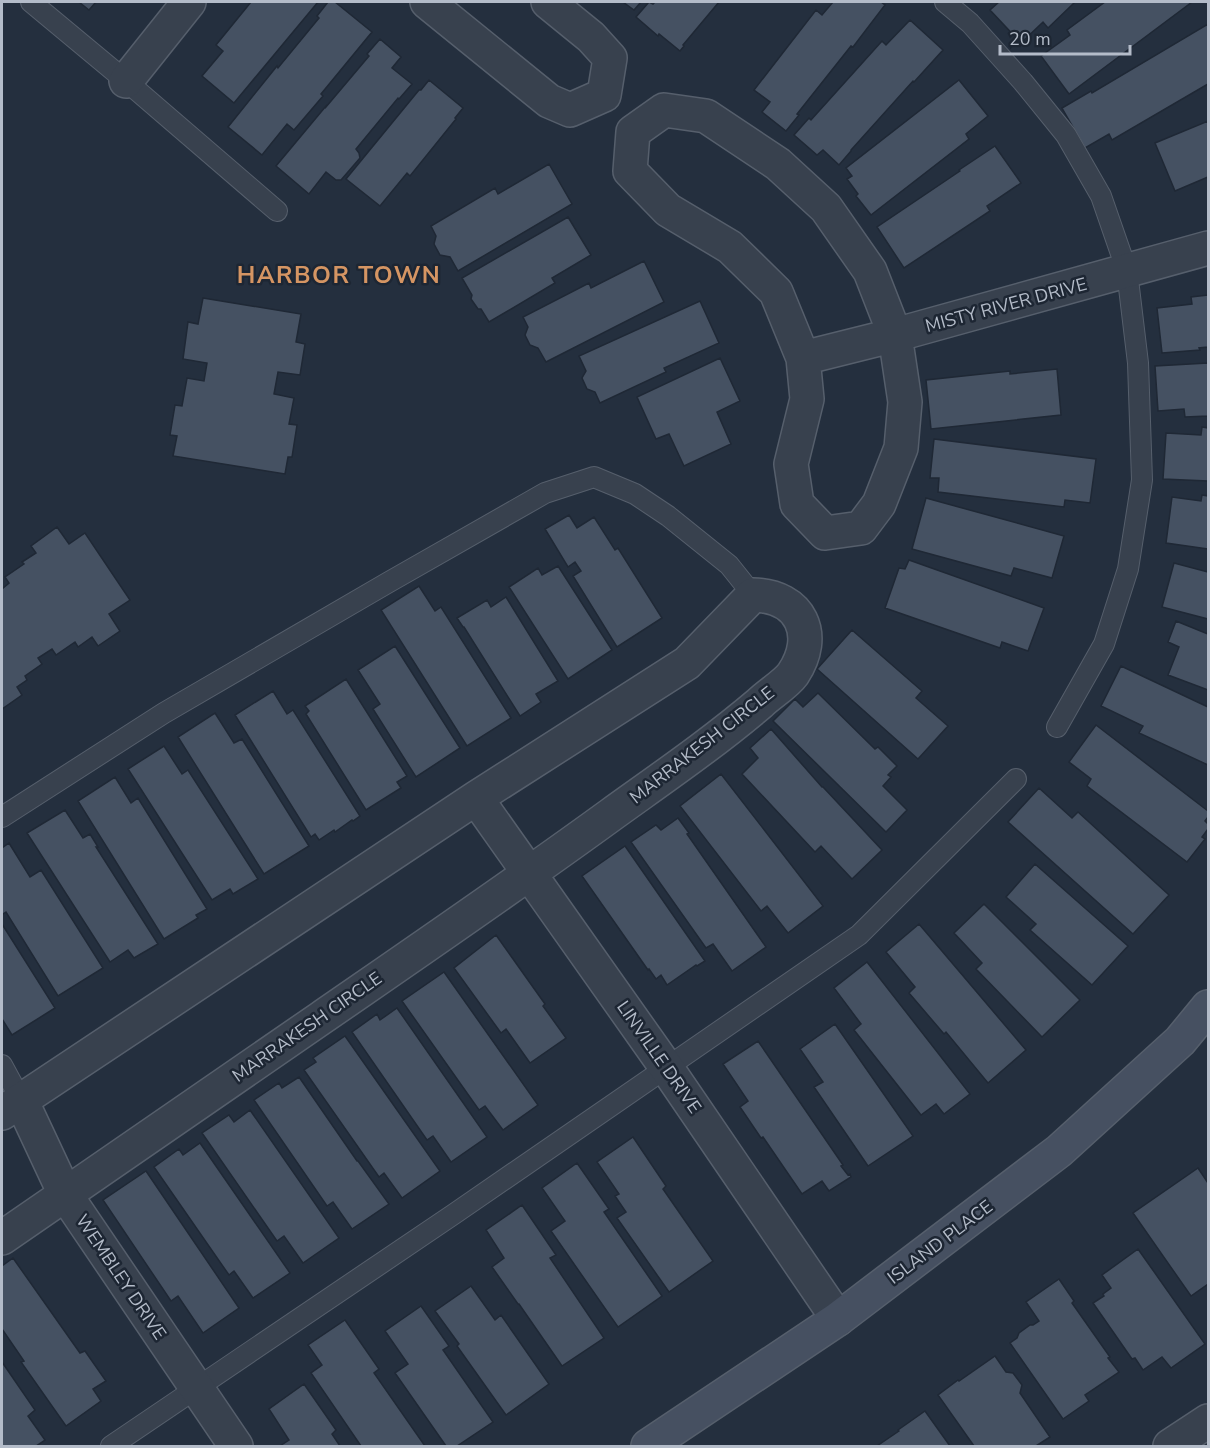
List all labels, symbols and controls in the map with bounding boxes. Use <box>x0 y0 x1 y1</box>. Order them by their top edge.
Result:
scale bar <box>1000 18 1130 56</box>
text: 20 m <box>1009 27 1051 51</box>
district label: HARBOR TOWN <box>237 259 441 291</box>
street label: MISTY RIVER DRIVE <box>923 272 1089 338</box>
street label: MARRAKESH CIRCLE <box>625 681 779 809</box>
street label: MARRAKESH CIRCLE <box>227 966 387 1088</box>
street label: LINVILLE DRIVE <box>611 996 707 1118</box>
street label: ISLAND PLACE <box>883 1195 997 1289</box>
street label: WEMBLEY DRIVE <box>70 1210 172 1344</box>

